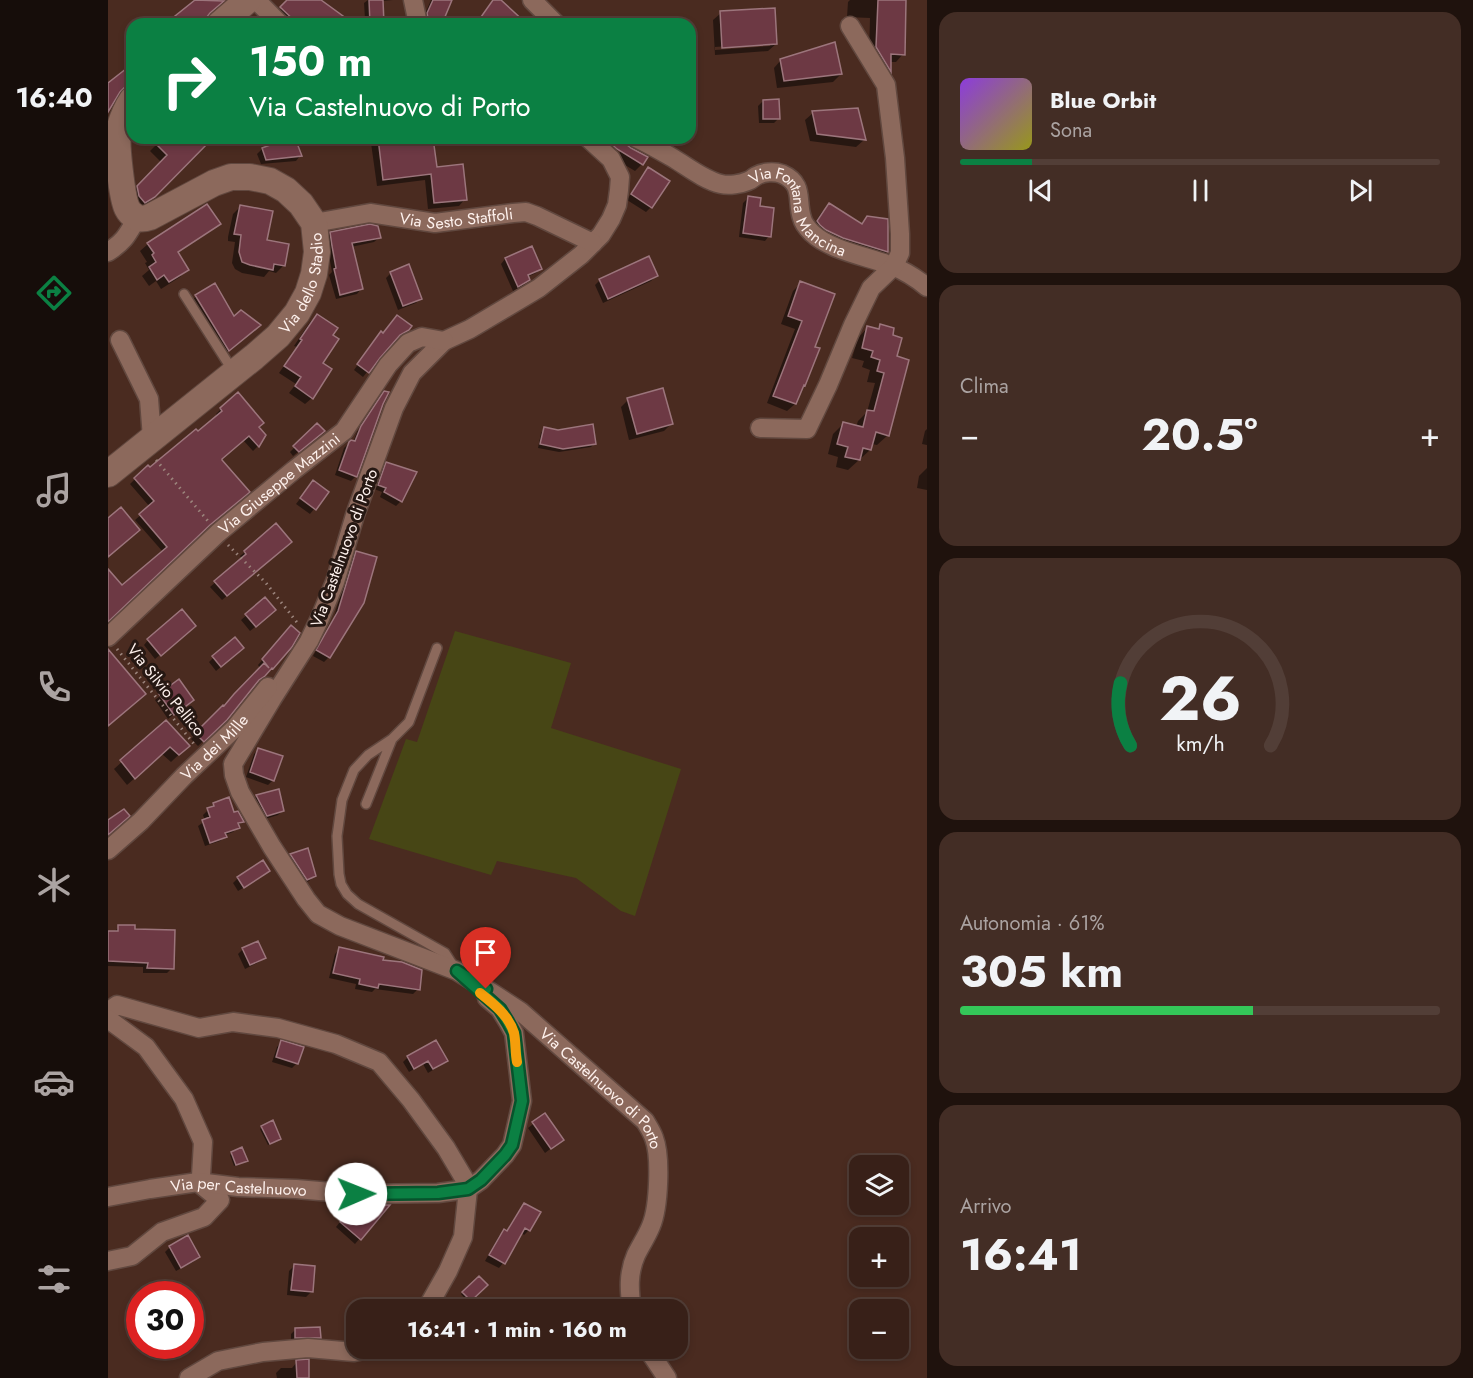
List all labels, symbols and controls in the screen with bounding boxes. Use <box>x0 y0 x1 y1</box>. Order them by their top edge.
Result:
text: 150 m <box>249 31 372 92</box>
icon: right <box>150 42 228 120</box>
text: 16:40 <box>15 78 93 117</box>
text: Blue Orbit <box>1050 84 1156 116</box>
text: Via Castelnuovo di Porto <box>249 87 531 126</box>
text: Sona <box>1050 116 1092 145</box>
street label: Via Fontana Mancina <box>744 161 849 262</box>
icon: previous <box>1024 174 1057 207</box>
icon: pause <box>1184 174 1217 207</box>
icon: next <box>1344 174 1377 207</box>
street label: Via Sesto Staffoli <box>398 202 514 234</box>
street label: Via dello Stadio <box>273 231 329 339</box>
icon: directions <box>33 272 75 314</box>
text: Clima <box>960 372 1009 401</box>
text: 20.5° <box>1141 402 1258 467</box>
text: − <box>960 411 979 458</box>
text: + <box>1420 411 1440 458</box>
street label: Via Giuseppe Mazzini <box>213 427 345 540</box>
street label: Via Castelnuovo di Porto <box>305 465 383 630</box>
icon: music <box>33 469 75 511</box>
street label: Via Silvio Pellico <box>122 639 211 741</box>
text: 26 <box>1159 653 1241 743</box>
icon: phone <box>33 666 75 708</box>
street label: Via dei Mille <box>175 709 253 785</box>
text: km/h <box>1176 728 1224 759</box>
icon: climate <box>33 864 75 906</box>
text: Autonomia · 61% <box>960 909 1104 938</box>
pin <box>460 927 511 989</box>
icon: arrive <box>469 936 502 969</box>
text: 305 km <box>960 939 1123 1004</box>
street label: Via Castelnuovo di Porto <box>535 1022 668 1151</box>
icon: car <box>33 1061 75 1103</box>
map controls <box>849 1155 909 1359</box>
button: layers <box>849 1155 909 1215</box>
position arrow <box>324 1162 388 1226</box>
street label: Via per Castelnuovo <box>169 1171 308 1201</box>
text: Arrivo <box>960 1192 1012 1221</box>
text: 16:41 <box>960 1222 1082 1287</box>
button: + <box>849 1227 909 1287</box>
icon: filters <box>33 1258 75 1300</box>
speed limit sign: 30 <box>126 1281 204 1359</box>
button: − <box>849 1299 909 1359</box>
text: 16:41 · 1 min · 160 m <box>407 1313 627 1345</box>

